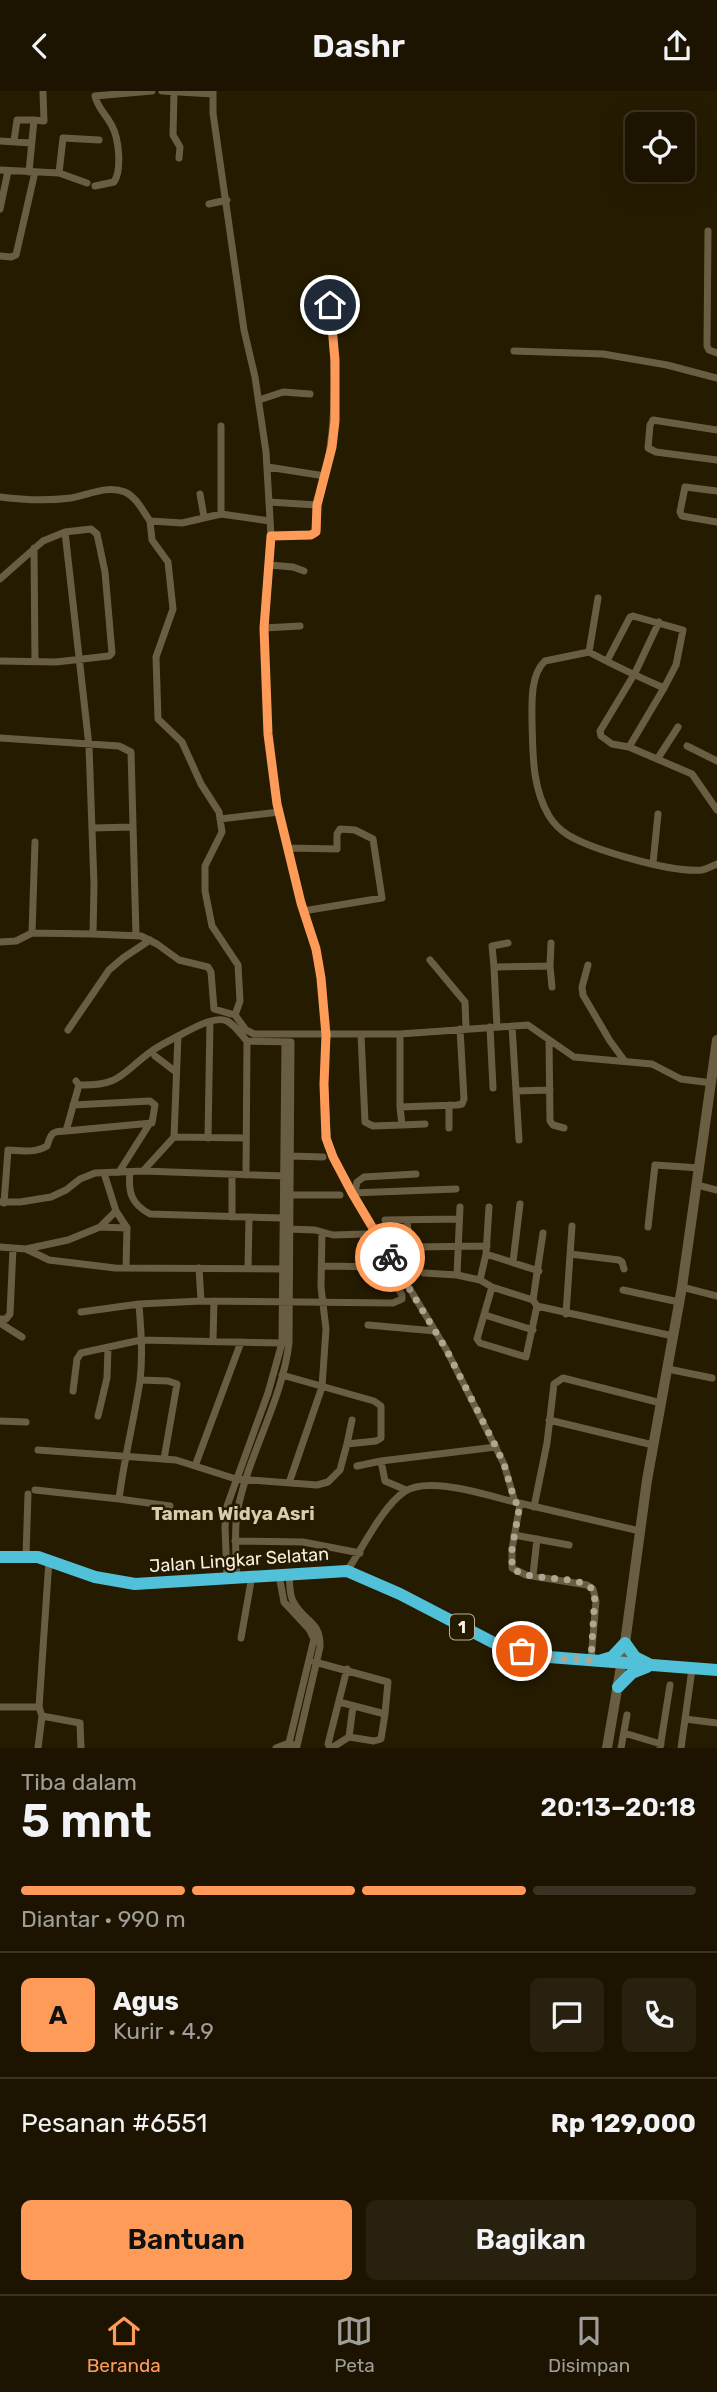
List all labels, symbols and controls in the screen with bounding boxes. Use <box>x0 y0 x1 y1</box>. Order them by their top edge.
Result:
icon: back <box>21 27 59 65</box>
text: Dashr <box>312 27 405 65</box>
icon: share <box>658 27 696 65</box>
map controls <box>625 112 695 182</box>
button: locate <box>625 112 695 182</box>
pin <box>300 275 360 335</box>
icon: home <box>311 286 349 324</box>
courier <box>355 1222 425 1292</box>
icon: bike <box>371 1238 409 1276</box>
district label: Taman Widya Asri <box>151 1502 315 1525</box>
street label: Jalan Lingkar Selatan <box>148 1543 330 1577</box>
road number: 1 <box>450 1615 474 1639</box>
pin <box>492 1621 552 1681</box>
icon: bag <box>503 1632 541 1670</box>
text: Tiba dalam <box>21 1768 137 1796</box>
text: 20:13–20:18 <box>541 1792 696 1823</box>
text: 5 mnt <box>21 1794 152 1849</box>
text: Diantar · 990 m <box>21 1905 186 1933</box>
button: chat <box>530 1978 604 2052</box>
button: phone <box>622 1978 696 2052</box>
text: Agus <box>113 1986 179 2017</box>
text: A <box>49 2000 67 2031</box>
text: Kurir · 4.9 <box>113 2017 214 2045</box>
text: Pesanan #6551 <box>21 2108 207 2139</box>
text: Rp 129,000 <box>551 2108 696 2139</box>
button: Bantuan <box>21 2200 352 2280</box>
button: Bagikan <box>366 2200 696 2280</box>
tab: Beranda <box>87 2312 161 2377</box>
tab: Peta <box>334 2312 375 2377</box>
tab: Disimpan <box>548 2312 630 2377</box>

